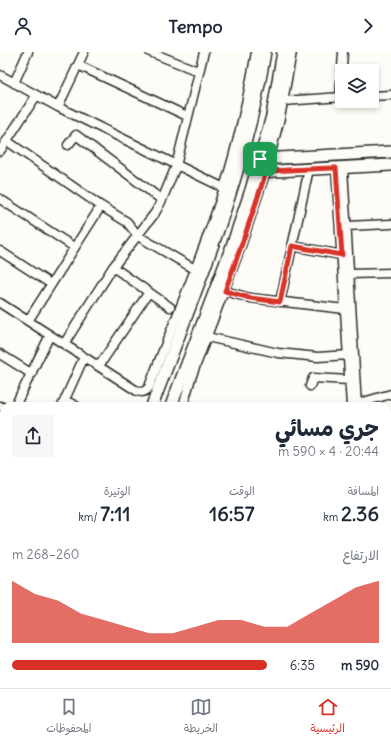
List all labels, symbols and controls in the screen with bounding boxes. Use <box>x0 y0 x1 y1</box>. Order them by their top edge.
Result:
icon: person <box>12 15 34 37</box>
text: Tempo <box>168 15 223 38</box>
icon: forward <box>357 15 379 37</box>
map controls <box>335 64 379 108</box>
button: layers <box>335 64 379 108</box>
pin <box>243 142 277 176</box>
icon: arrive <box>249 148 271 170</box>
text: جري مسائي <box>275 414 379 442</box>
button: share <box>12 415 54 457</box>
text: 20:44 · 4 × 590 m <box>278 443 379 460</box>
text: الوتيرة <box>104 484 130 498</box>
text: الوقت <box>229 484 255 498</box>
text: المسافة <box>348 484 379 498</box>
text: 7:11 <box>100 501 130 526</box>
text: 16:57 <box>209 501 255 526</box>
text: 2.36 <box>341 501 379 526</box>
text: /km <box>78 510 100 524</box>
text: km <box>323 510 341 524</box>
text: 260–268 m <box>12 546 79 563</box>
text: الارتفاع <box>343 547 379 564</box>
text: 6:35 <box>290 657 315 674</box>
text: 590 m <box>341 657 379 674</box>
tab: المحفوظات <box>46 696 91 738</box>
tab: الخريطة <box>184 696 218 738</box>
tab: الرئيسية <box>310 696 345 738</box>

